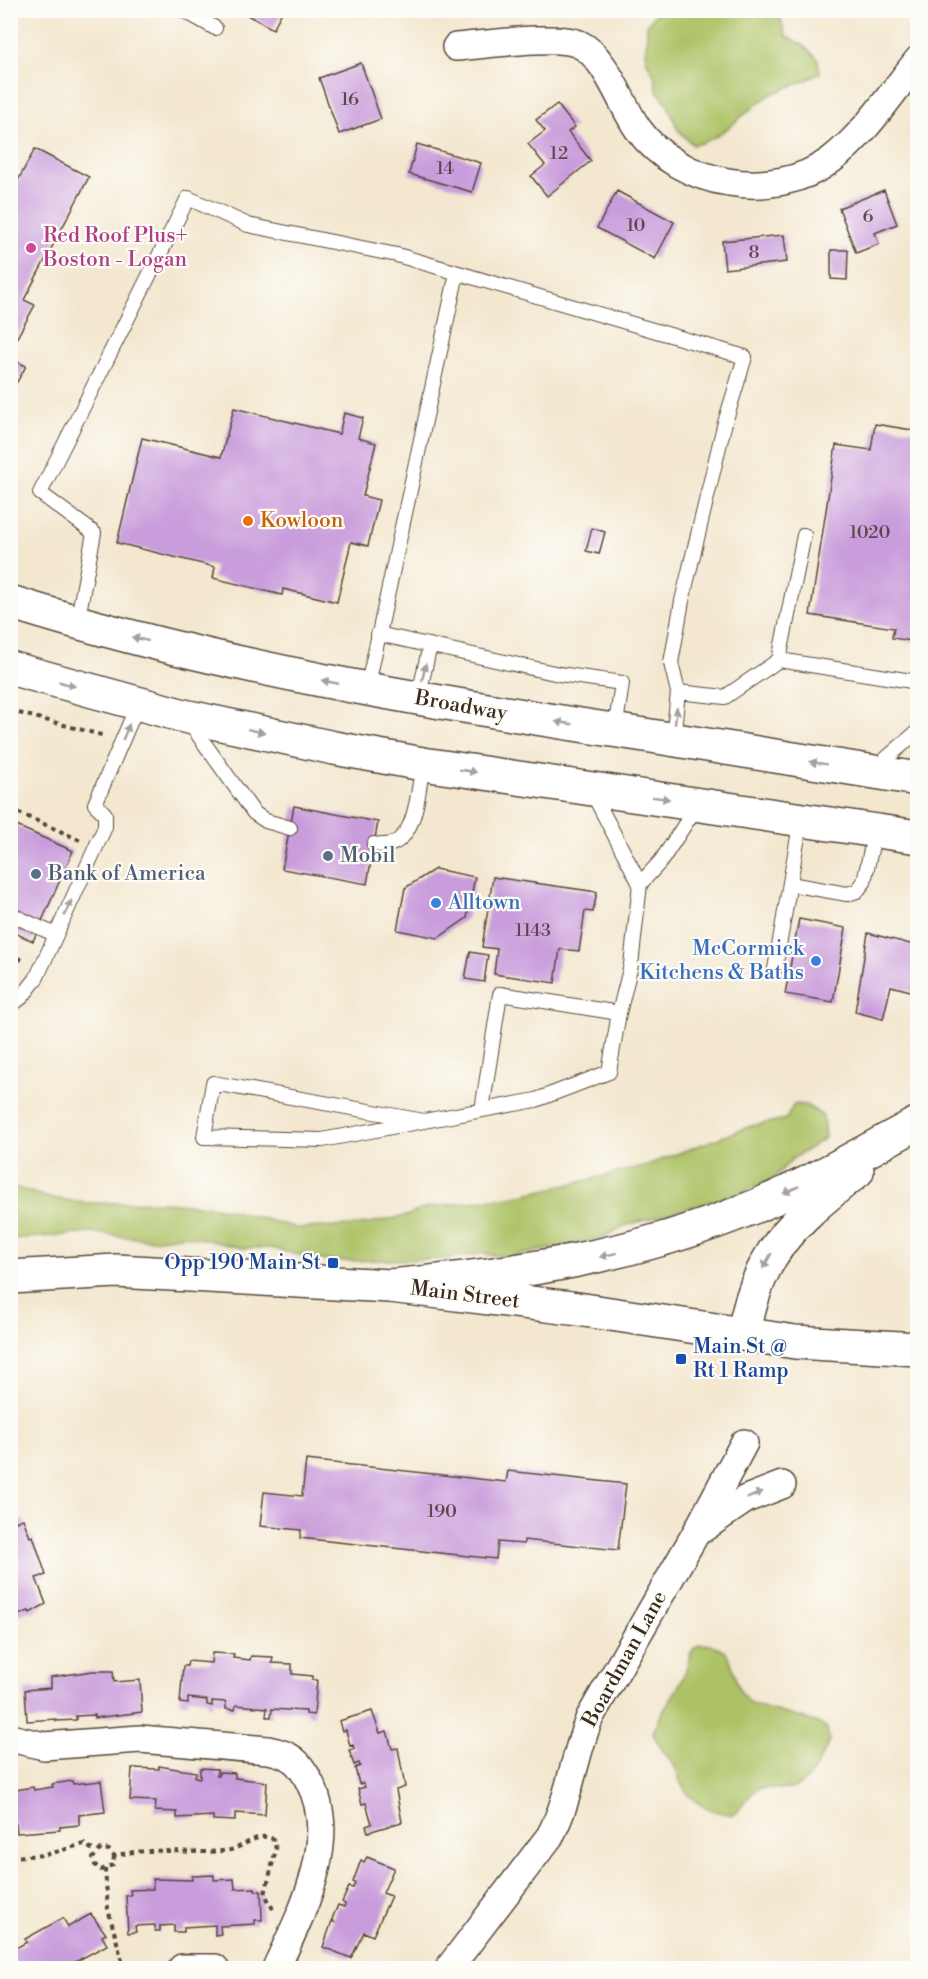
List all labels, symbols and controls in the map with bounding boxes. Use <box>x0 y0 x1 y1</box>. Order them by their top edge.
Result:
house number: 16 <box>341 88 359 111</box>
house number: 12 <box>550 142 568 165</box>
house number: 14 <box>436 157 454 180</box>
house number: 6 <box>863 205 874 228</box>
house number: 10 <box>626 214 646 237</box>
place label: Red Roof Plus+ Boston - Logan <box>42 223 188 273</box>
marker: Red Roof Plus+ Boston - Logan <box>24 241 38 255</box>
house number: 8 <box>748 241 760 264</box>
place label: Kowloon <box>260 508 344 534</box>
marker: Kowloon <box>241 514 255 528</box>
house number: 1020 <box>849 521 891 544</box>
one-way arrow <box>131 634 149 643</box>
one-way arrow <box>420 663 430 681</box>
one-way arrow <box>320 677 339 686</box>
one-way arrow <box>58 680 76 689</box>
street label: Broadway <box>412 685 510 727</box>
one-way arrow <box>671 706 680 725</box>
one-way arrow <box>554 718 573 727</box>
one-way arrow <box>121 723 131 741</box>
one-way arrow <box>247 727 266 736</box>
one-way arrow <box>809 759 828 768</box>
one-way arrow <box>459 766 478 775</box>
one-way arrow <box>652 794 671 803</box>
place label: Mobil <box>340 843 395 869</box>
marker: Mobil <box>321 849 335 863</box>
place label: Bank of America <box>47 861 206 887</box>
marker: Bank of America <box>29 867 43 881</box>
place label: Alltown <box>447 890 521 916</box>
marker: Alltown <box>429 896 443 910</box>
one-way arrow <box>64 900 73 917</box>
house number: 1143 <box>515 919 551 942</box>
place label: McCormick Kitchens & Baths <box>639 936 805 986</box>
marker: McCormick Kitchens & Baths <box>809 954 823 968</box>
one-way arrow <box>783 1185 800 1194</box>
place label: Opp 190 Main St <box>164 1250 322 1276</box>
one-way arrow <box>599 1250 617 1260</box>
one-way arrow <box>761 1253 772 1269</box>
marker: Opp 190 Main St <box>326 1256 340 1270</box>
street label: Main Street <box>409 1275 522 1315</box>
place label: Main St @ Rt 1 Ramp <box>693 1334 789 1384</box>
marker: Main St @ Rt 1 Ramp <box>674 1352 688 1366</box>
one-way arrow <box>747 1490 764 1499</box>
house number: 190 <box>427 1500 457 1523</box>
street label: Boardman Lane <box>576 1586 673 1732</box>

